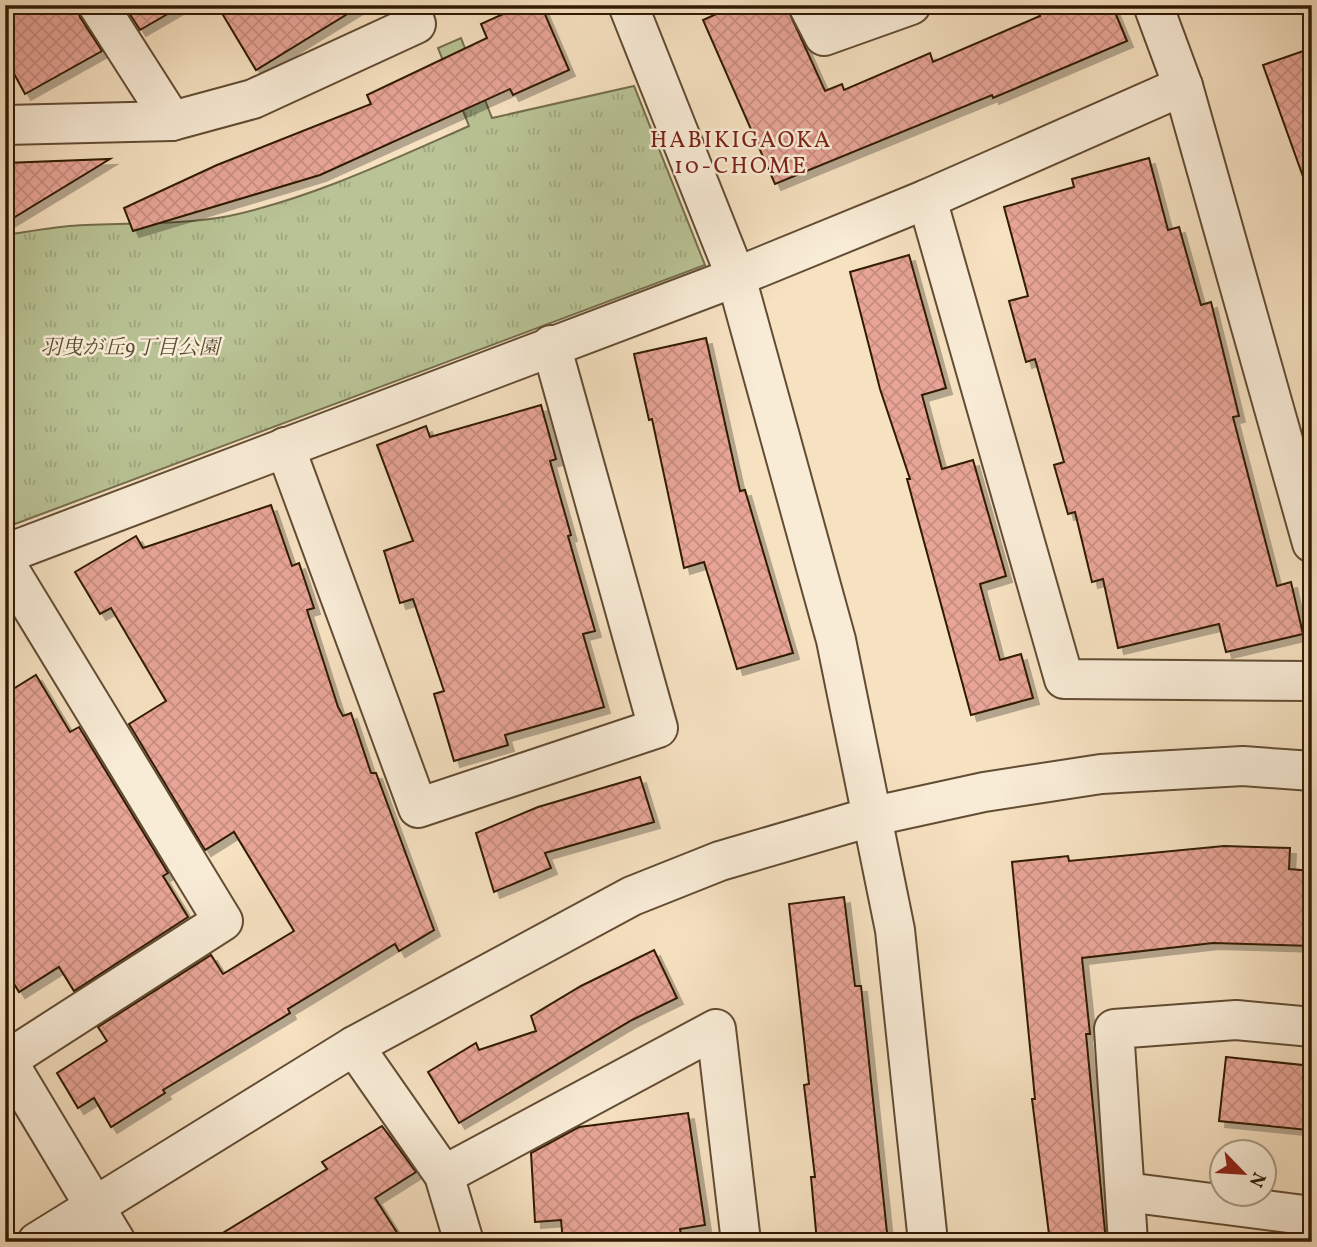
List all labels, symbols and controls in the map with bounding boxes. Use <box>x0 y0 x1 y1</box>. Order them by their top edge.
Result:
district label: HABIKIGAOKA 10-CHOME <box>650 125 832 183</box>
park label: 羽曳が丘9丁目公園 <box>40 334 223 363</box>
north arrow <box>1208 1138 1278 1208</box>
text: N <box>1242 1168 1271 1191</box>

